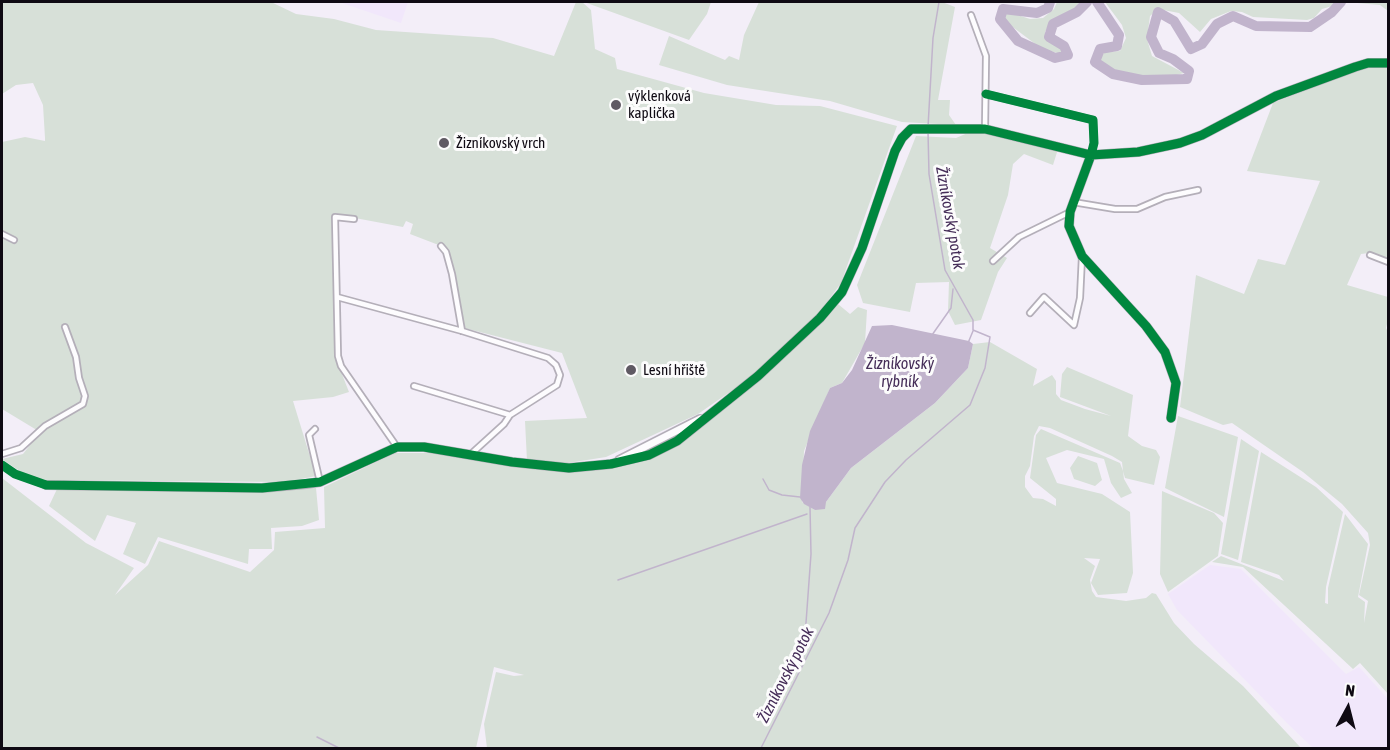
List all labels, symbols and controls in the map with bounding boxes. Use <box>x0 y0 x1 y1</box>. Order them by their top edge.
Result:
place label: výklenková kaplička <box>628 87 691 122</box>
marker: výklenková kaplička <box>609 98 623 112</box>
place label: Žizníkovský vrch <box>456 134 545 152</box>
marker: Žizníkovský vrch <box>437 136 451 150</box>
water label: Žizníkovský potok <box>931 165 969 271</box>
water label: Žizníkovský rybník <box>866 354 934 392</box>
place label: Lesní hřiště <box>643 361 705 379</box>
marker: Lesní hřiště <box>624 363 638 377</box>
water label: Žizníkovský potok <box>754 624 818 726</box>
north arrow <box>1318 678 1378 738</box>
text: N <box>1344 681 1356 700</box>

